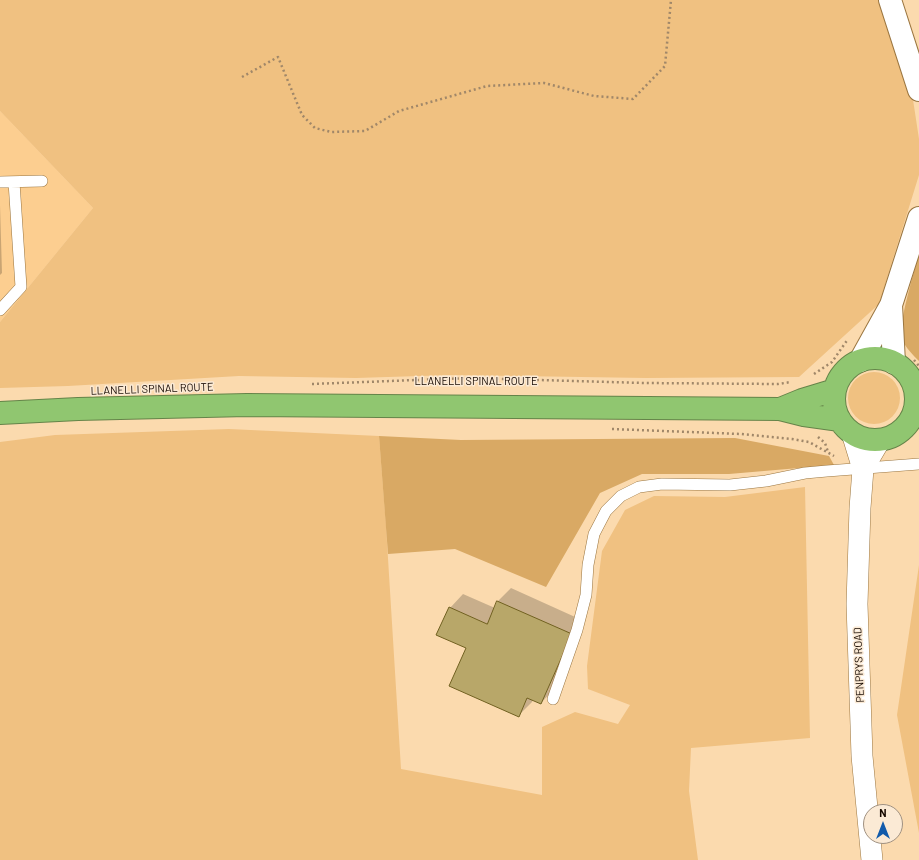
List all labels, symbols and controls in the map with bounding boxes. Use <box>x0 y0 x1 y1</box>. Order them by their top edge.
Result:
street label: LLANELLI SPINAL ROUTE <box>414 374 538 388</box>
street label: LLANELLI SPINAL ROUTE <box>90 380 214 398</box>
street label: PENPRYS ROAD <box>851 627 867 703</box>
north arrow <box>863 804 903 844</box>
text: N <box>879 806 887 819</box>

